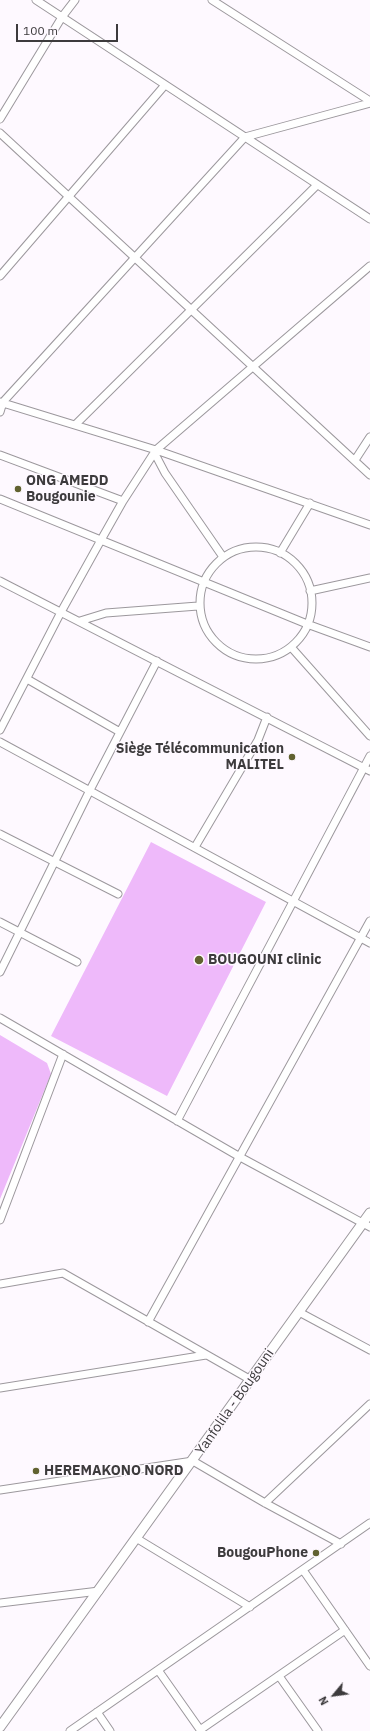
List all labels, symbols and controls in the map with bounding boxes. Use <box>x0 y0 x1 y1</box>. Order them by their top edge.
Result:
scale bar <box>18 16 120 42</box>
text: 100 m <box>23 23 58 38</box>
place label: ONG AMEDD Bougounie <box>26 473 109 506</box>
marker: ONG AMEDD Bougounie <box>13 484 23 494</box>
place label: Siège Télécommunication MALITEL <box>116 741 284 774</box>
marker: Siège Télécommunication MALITEL <box>287 752 297 762</box>
place label: BOUGOUNI clinic <box>208 952 321 968</box>
marker: BOUGOUNI clinic <box>193 954 205 966</box>
street label: Yanfolila - Bougouni <box>192 1346 278 1458</box>
place label: HEREMAKONO NORD <box>44 1463 184 1479</box>
marker: HEREMAKONO NORD <box>31 1466 41 1476</box>
place label: BougouPhone <box>217 1545 308 1561</box>
marker: BougouPhone <box>311 1548 321 1558</box>
north arrow <box>314 1675 354 1715</box>
text: N <box>315 1694 332 1708</box>

